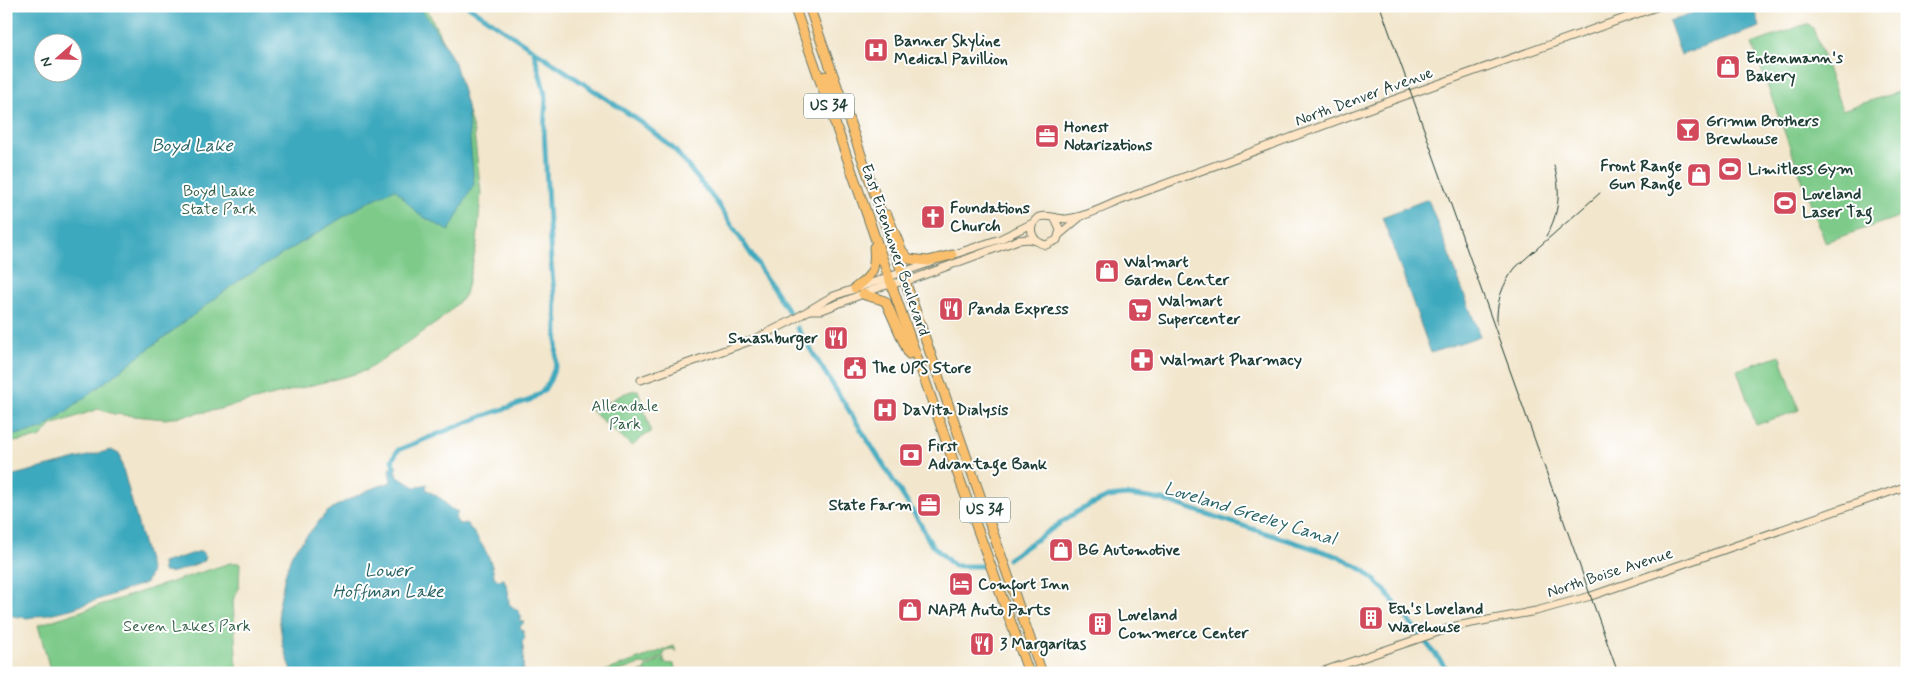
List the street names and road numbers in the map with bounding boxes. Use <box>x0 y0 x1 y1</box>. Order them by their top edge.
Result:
street label: North Denver Avenue <box>1292 62 1436 132</box>
road number: US 34 <box>804 94 854 118</box>
street label: East Eisenhower Boulevard <box>856 161 934 339</box>
road number: US 34 <box>960 498 1010 522</box>
street label: North Boise Avenue <box>1544 543 1676 603</box>

